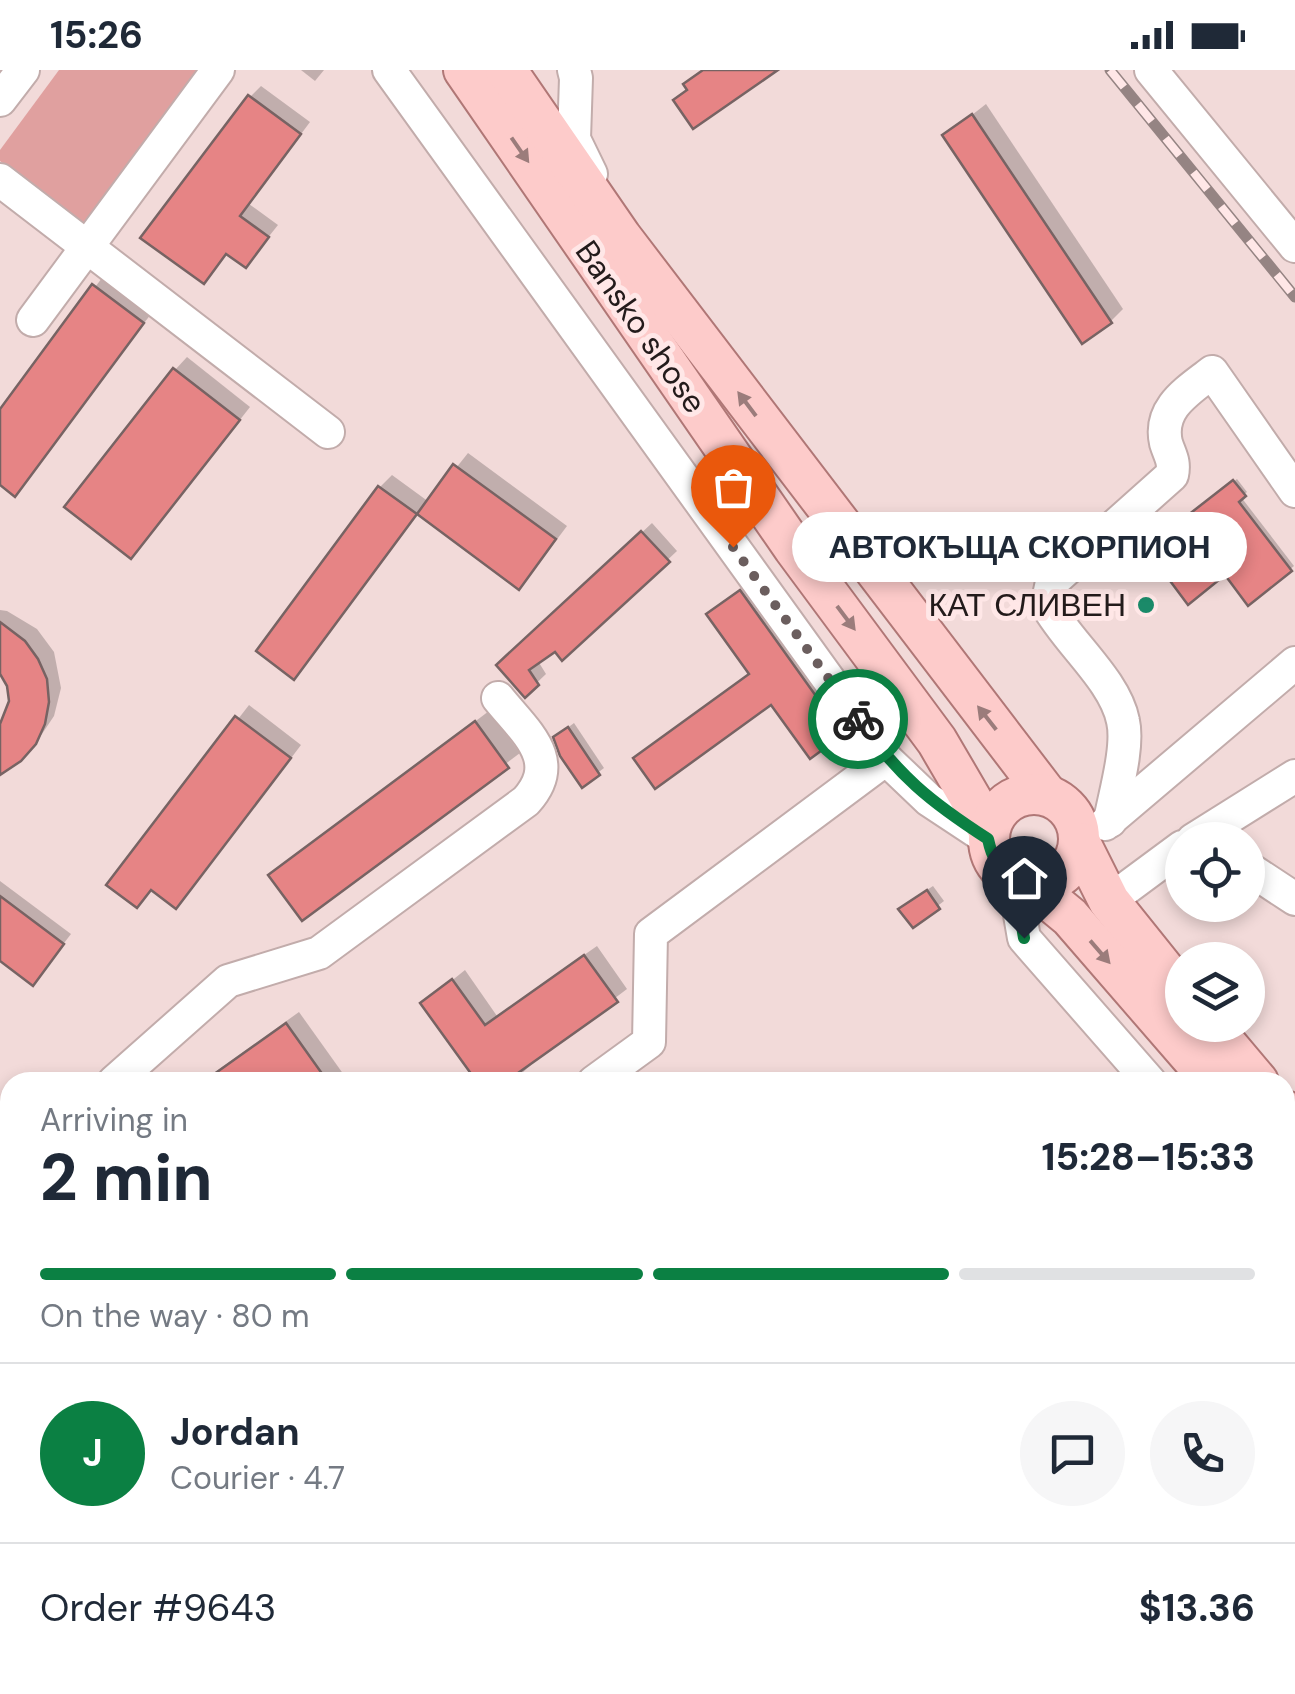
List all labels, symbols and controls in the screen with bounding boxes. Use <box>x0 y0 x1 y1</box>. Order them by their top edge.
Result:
text: 15:26 <box>50 10 143 60</box>
one-way arrow <box>510 137 529 164</box>
street label: Bansko shose <box>566 233 716 421</box>
one-way arrow <box>737 391 757 417</box>
pin <box>691 445 776 548</box>
icon: bag <box>706 460 761 515</box>
callout: АВТОКЪЩА СКОРПИОН <box>793 512 1248 582</box>
text: АВТОКЪЩА СКОРПИОН <box>828 526 1211 568</box>
place label: КАТ СЛИВЕН <box>929 584 1126 626</box>
marker: КАТ СЛИВЕН <box>1135 594 1157 616</box>
one-way arrow <box>835 605 855 631</box>
courier <box>808 669 908 769</box>
icon: bike <box>831 692 886 747</box>
one-way arrow <box>977 705 998 730</box>
map controls <box>1165 822 1265 1042</box>
button: locate <box>1165 822 1265 922</box>
pin <box>982 836 1067 939</box>
icon: home <box>997 851 1052 906</box>
one-way arrow <box>1089 939 1111 964</box>
button: layers <box>1165 942 1265 1042</box>
text: Arriving in <box>40 1099 188 1141</box>
text: 15:28–15:33 <box>1042 1132 1255 1182</box>
text: 2 min <box>40 1136 213 1220</box>
text: On the way · 80 m <box>40 1295 310 1337</box>
button: chat <box>1020 1401 1125 1506</box>
button: phone <box>1150 1401 1255 1506</box>
text: Jordan <box>170 1407 300 1457</box>
text: J <box>82 1428 103 1478</box>
text: Courier · 4.7 <box>170 1457 345 1499</box>
text: Order #9643 <box>40 1583 276 1633</box>
text: $13.36 <box>1139 1583 1255 1633</box>

